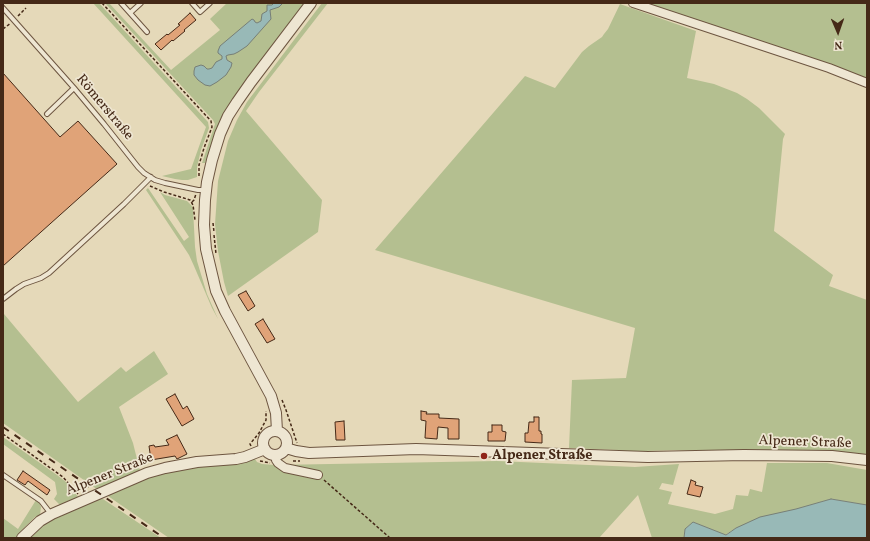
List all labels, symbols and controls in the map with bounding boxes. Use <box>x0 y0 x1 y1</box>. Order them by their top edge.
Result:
north arrow <box>818 12 858 52</box>
text: N <box>834 37 843 52</box>
street label: Römerstraße <box>72 72 136 144</box>
street label: Alpener Straße <box>758 433 852 453</box>
place label: Alpener Straße <box>492 448 592 464</box>
street label: Alpener Straße <box>64 450 156 500</box>
marker: Alpener Straße <box>479 451 489 461</box>

